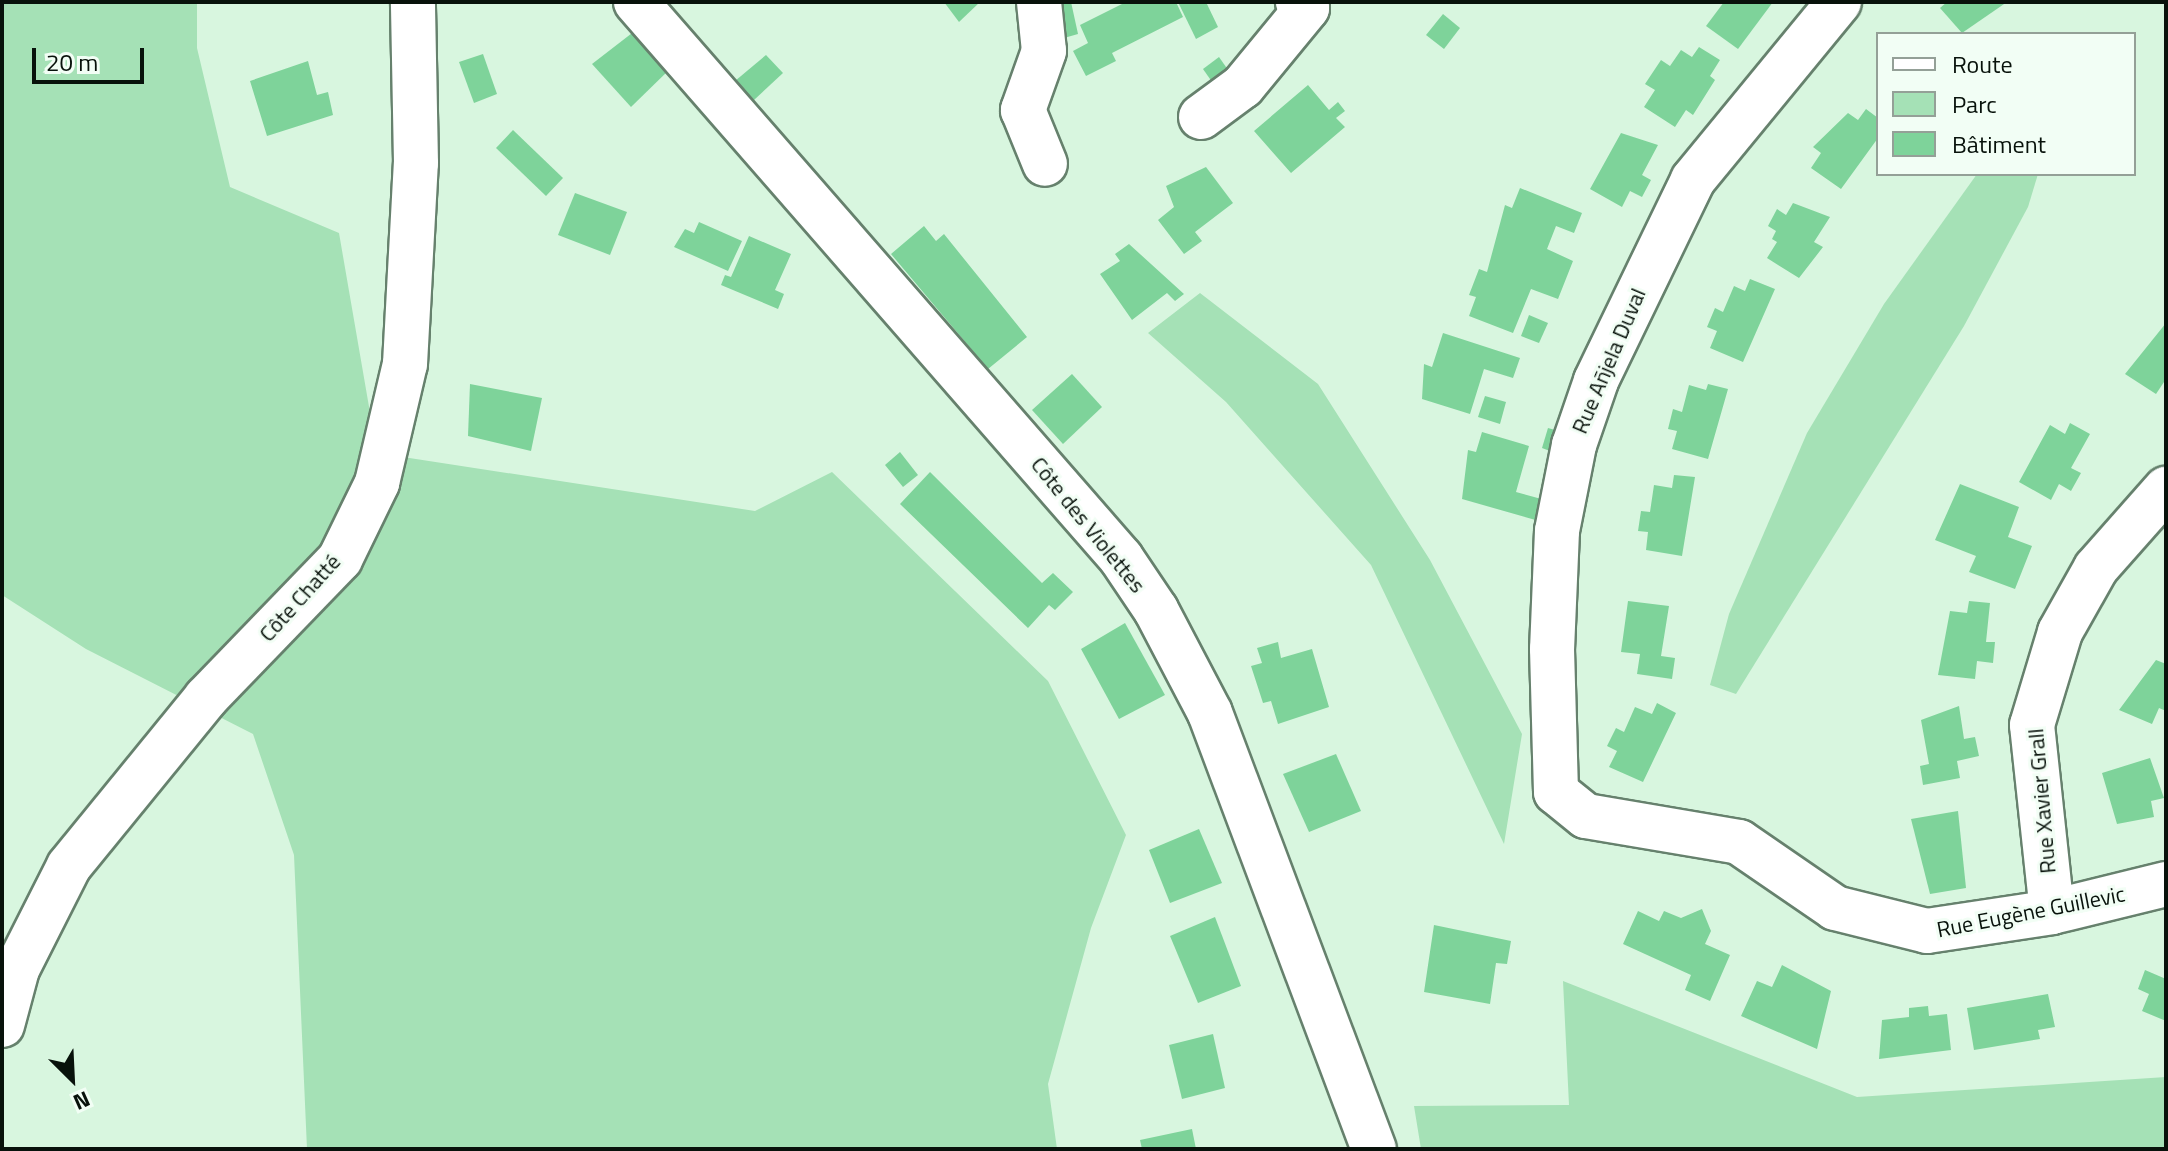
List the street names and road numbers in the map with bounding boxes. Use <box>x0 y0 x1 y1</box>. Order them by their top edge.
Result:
street label: Rue Añjela Duval <box>1567 284 1651 438</box>
street label: Côte des Violettes <box>1025 452 1151 598</box>
street label: Côte Chatté <box>254 549 346 647</box>
street label: Rue Xavier Grall <box>2023 727 2061 875</box>
street label: Rue Eugène Guillevic <box>1935 881 2127 943</box>

